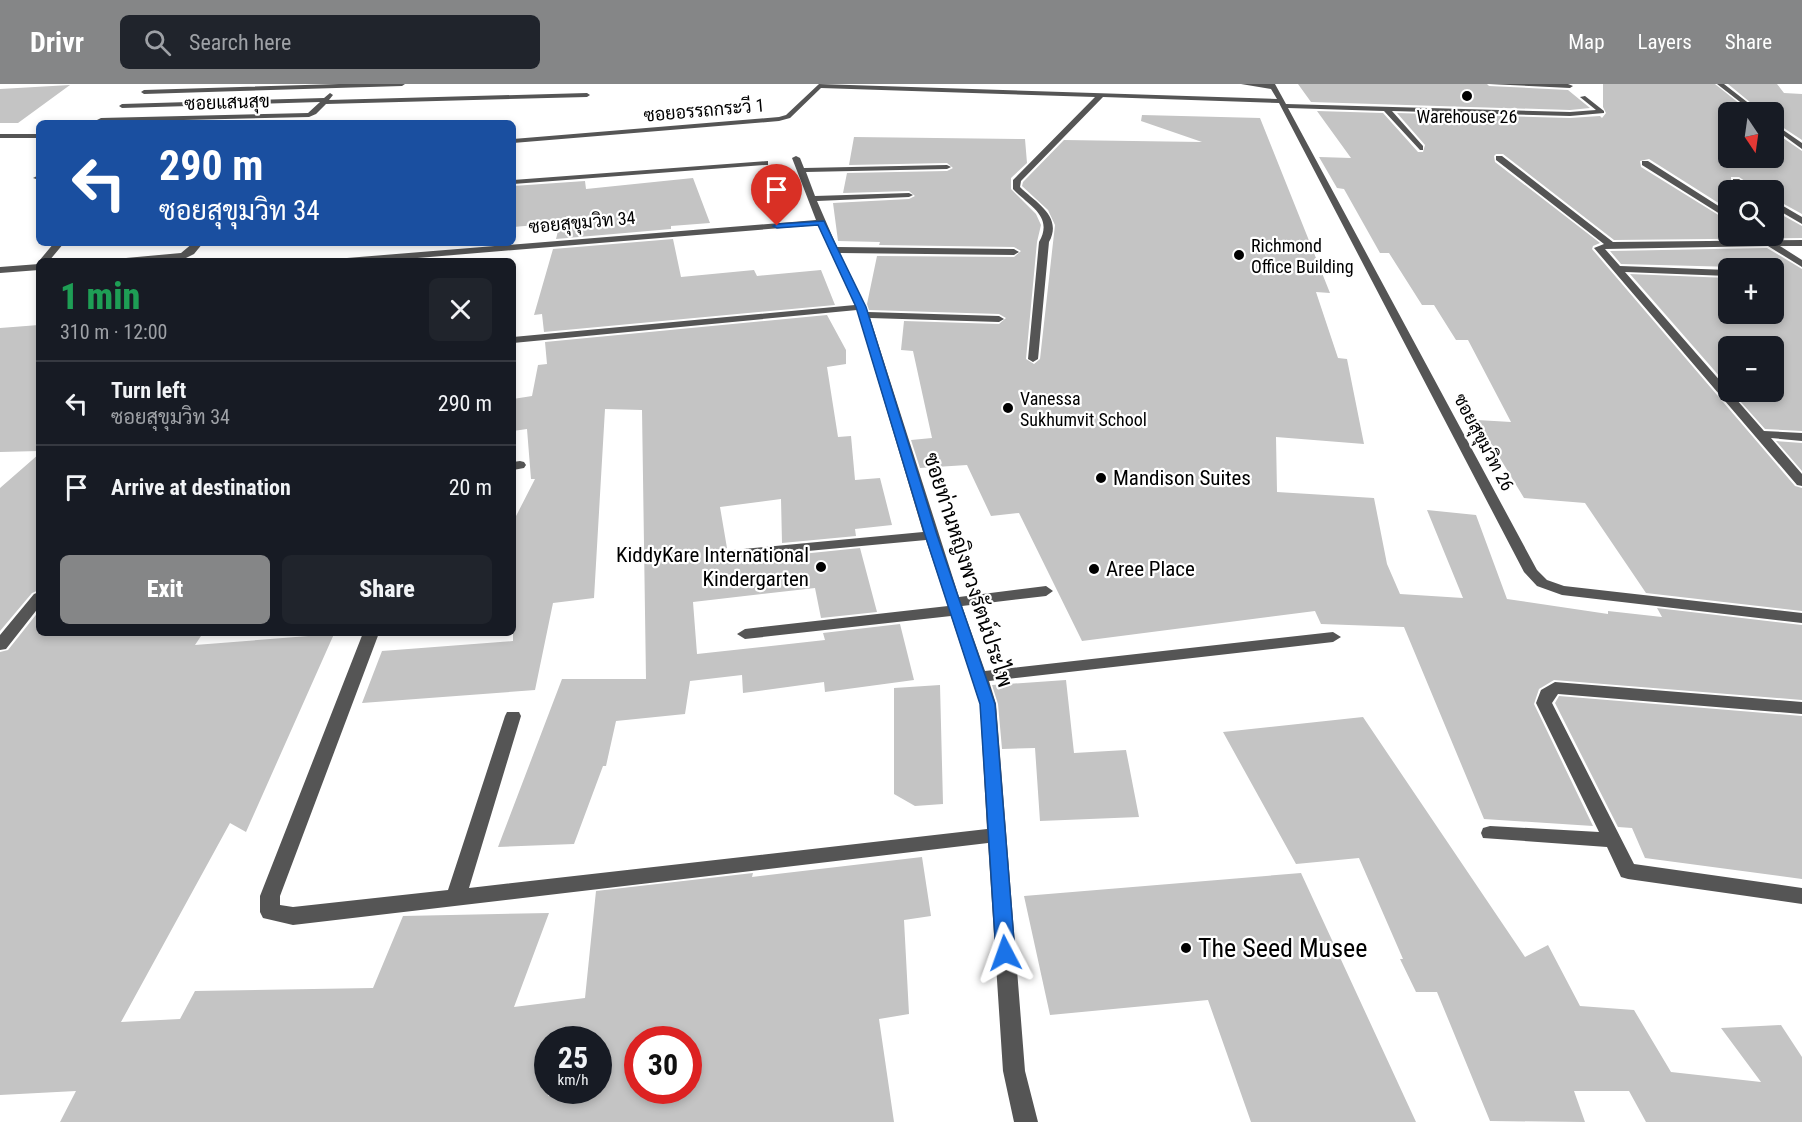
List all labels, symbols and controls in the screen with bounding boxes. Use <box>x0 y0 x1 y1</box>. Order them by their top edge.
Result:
search box <box>120 15 540 69</box>
text: Drivr <box>30 26 84 59</box>
icon: search <box>141 26 174 59</box>
text: Search here <box>189 30 291 55</box>
text: Map <box>1568 30 1605 54</box>
text: Layers <box>1638 30 1692 54</box>
text: Share <box>1725 30 1772 54</box>
marker: Warehouse 26 <box>1460 89 1474 103</box>
street label: ซอยแสนสุข <box>184 90 270 116</box>
street label: ซอยอรรถกระวี 1 <box>642 92 765 126</box>
north arrow <box>1718 102 1784 168</box>
map controls <box>1718 102 1784 402</box>
place label: Warehouse 26 <box>1417 106 1517 127</box>
text: 290 m <box>159 141 264 190</box>
icon: left <box>60 144 138 222</box>
pin <box>751 164 802 226</box>
icon: arrive <box>760 173 793 206</box>
button: search <box>1718 180 1784 246</box>
text: ซอยสุขุมวิท 34 <box>159 195 320 227</box>
street label: ซอยสุขุมวิท 34 <box>528 207 637 239</box>
place label: Richmond Office Building <box>1251 235 1354 277</box>
marker: Richmond Office Building <box>1232 248 1246 262</box>
button: + <box>1718 258 1784 324</box>
text: 1 min <box>60 276 140 318</box>
button: close <box>429 278 492 341</box>
text: 310 m · 12:00 <box>60 320 167 344</box>
button: − <box>1718 336 1784 402</box>
text: Turn left <box>111 378 186 403</box>
icon: left <box>60 387 93 420</box>
place label: Vanessa Sukhumvit School <box>1020 388 1147 430</box>
street label: ซอยสุขุมวิท 26 <box>1448 390 1518 495</box>
text: 290 m <box>438 391 492 416</box>
marker: Vanessa Sukhumvit School <box>1001 401 1015 415</box>
text: ซอยสุขุมวิท 34 <box>111 405 230 429</box>
street label: ซอยท่านหญิงพวงรัตน์ประไพ <box>919 449 1019 690</box>
place label: Mandison Suites <box>1113 466 1251 490</box>
icon: arrive <box>60 471 93 504</box>
marker: Mandison Suites <box>1094 471 1108 485</box>
text: Arrive at destination <box>111 475 291 500</box>
text: 20 m <box>449 475 492 500</box>
place label: KiddyKare International Kindergarten <box>616 543 809 591</box>
button: Exit <box>60 555 270 624</box>
button: Share <box>282 555 492 624</box>
place label: Aree Place <box>1106 557 1195 581</box>
marker: KiddyKare International Kindergarten <box>814 560 828 574</box>
marker: Aree Place <box>1087 562 1101 576</box>
position arrow <box>973 921 1037 985</box>
place label: The Seed Musee <box>1198 933 1367 963</box>
marker: The Seed Musee <box>1179 941 1193 955</box>
speed limit sign: 30 <box>624 1026 702 1104</box>
text: 25 <box>558 1040 588 1075</box>
text: km/h <box>558 1071 588 1089</box>

